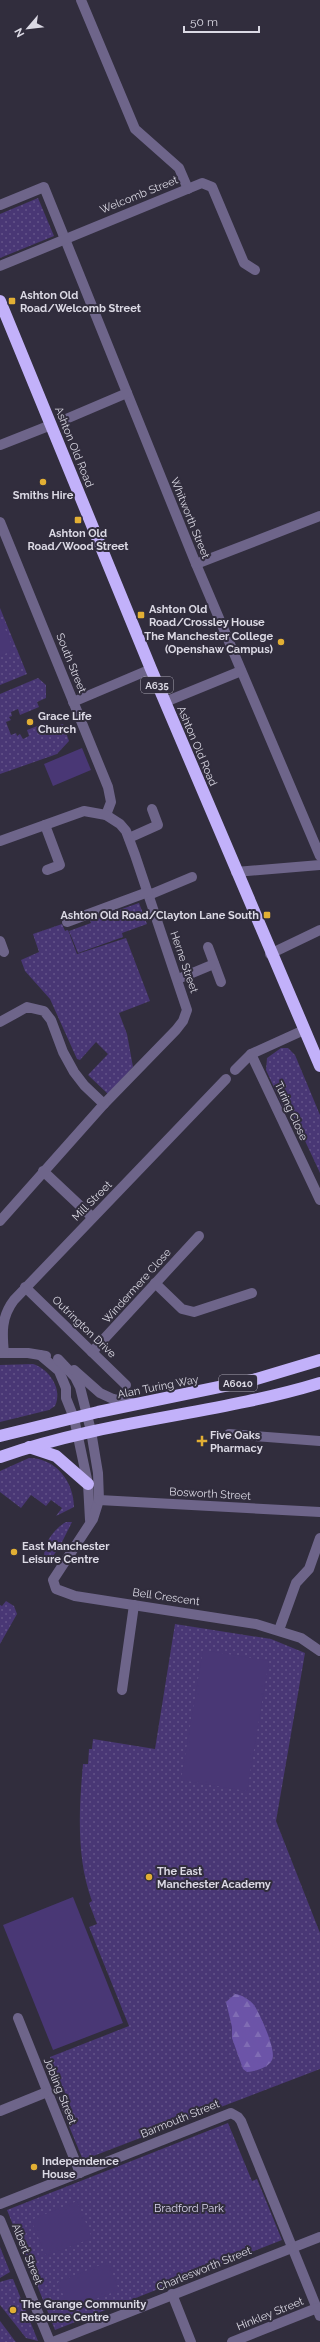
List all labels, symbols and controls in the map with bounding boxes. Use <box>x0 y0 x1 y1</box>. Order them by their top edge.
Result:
north arrow <box>8 8 48 48</box>
scale bar <box>184 8 259 34</box>
text: 50 m <box>190 15 218 29</box>
text: N <box>12 26 27 39</box>
street label: Welcomb Street <box>98 173 180 217</box>
place label: Ashton Old Road/Welcomb Street <box>20 289 142 315</box>
marker: Ashton Old Road/Welcomb Street <box>7 296 17 306</box>
street label: Ashton Old Road <box>52 405 96 489</box>
street label: Whitworth Street <box>168 475 212 561</box>
marker: Smiths Hire <box>38 477 48 487</box>
place label: Smiths Hire <box>13 489 74 502</box>
marker: Ashton Old Road/Wood Street <box>73 515 83 525</box>
place label: Ashton Old Road/Wood Street <box>27 527 129 553</box>
place label: Ashton Old Road/Crossley House <box>149 603 265 629</box>
marker: Ashton Old Road/Crossley House <box>136 610 146 620</box>
place label: The Manchester College (Openshaw Campus) <box>144 630 274 656</box>
street label: South Street <box>53 631 89 695</box>
marker: The Manchester College (Openshaw Campus) <box>276 637 286 647</box>
road number: A635 <box>141 677 173 693</box>
street label: Ashton Old Road <box>174 704 220 788</box>
place label: Grace Life Church <box>38 710 92 736</box>
marker: Grace Life Church <box>25 717 35 727</box>
place label: Ashton Old Road/Clayton Lane South <box>61 909 259 922</box>
marker: Ashton Old Road/Clayton Lane South <box>262 910 272 920</box>
street label: Herne Street <box>167 929 201 995</box>
street label: Turing Close <box>272 1079 311 1143</box>
street label: Mill Street <box>69 1178 115 1224</box>
street label: Windermere Close <box>100 1246 174 1326</box>
street label: Outrington Drive <box>49 1293 119 1361</box>
street label: Alan Turing Way <box>116 1373 200 1401</box>
road number: A6010 <box>219 1375 257 1391</box>
place label: Five Oaks Pharmacy <box>210 1429 263 1455</box>
marker: Five Oaks Pharmacy <box>197 1436 207 1446</box>
street label: Bosworth Street <box>169 1485 251 1503</box>
place label: East Manchester Leisure Centre <box>22 1540 110 1566</box>
marker: East Manchester Leisure Centre <box>9 1547 19 1557</box>
street label: Bell Crescent <box>132 1586 201 1608</box>
place label: The East Manchester Academy <box>157 1865 271 1891</box>
marker: The East Manchester Academy <box>144 1872 154 1882</box>
street label: Jobling Street <box>41 2056 79 2126</box>
street label: Barmouth Street <box>139 2097 222 2141</box>
place label: Independence House <box>42 2155 119 2181</box>
marker: Independence House <box>29 2162 39 2172</box>
park label: Bradford Park <box>154 2202 224 2215</box>
street label: Albert Street <box>9 2222 45 2287</box>
street label: Charlesworth Street <box>155 2244 254 2294</box>
street label: Hinkley Street <box>235 2295 306 2333</box>
place label: The Grange Community Resource Centre <box>21 2298 146 2324</box>
marker: The Grange Community Resource Centre <box>8 2305 18 2315</box>

